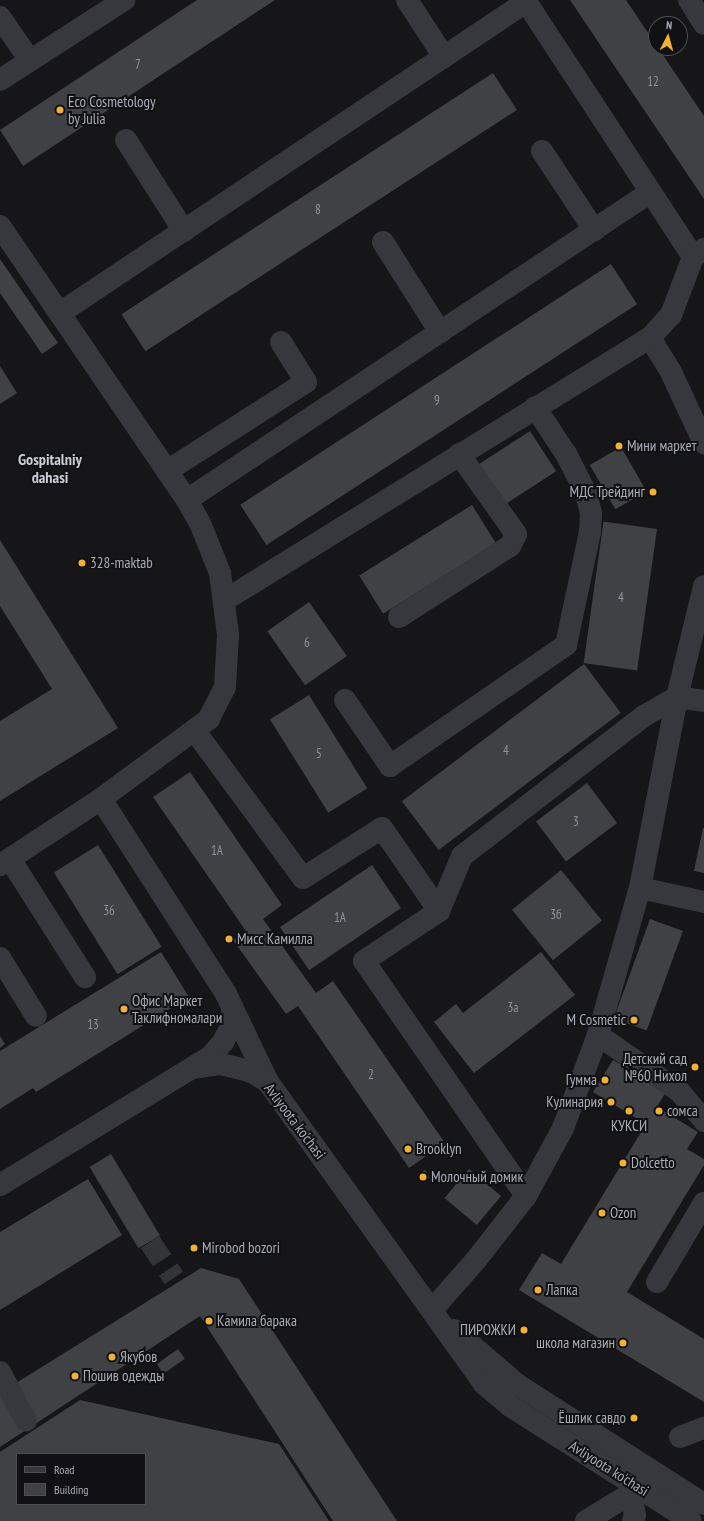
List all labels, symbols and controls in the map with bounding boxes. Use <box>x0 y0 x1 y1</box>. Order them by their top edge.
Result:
north arrow <box>648 16 688 56</box>
text: N <box>665 18 673 32</box>
house number: 7 <box>135 57 141 73</box>
house number: 12 <box>647 74 659 90</box>
place label: Eco Cosmetology by Julia <box>68 92 156 127</box>
marker: Eco Cosmetology by Julia <box>55 105 65 115</box>
house number: 8 <box>315 202 321 218</box>
house number: 9 <box>434 393 440 409</box>
place label: Мини маркет <box>627 437 696 455</box>
marker: Мини маркет <box>614 441 624 451</box>
district label: Gospitalniy dahasi <box>18 449 82 487</box>
place label: МДС Трейдинг <box>569 483 645 501</box>
marker: МДС Трейдинг <box>648 487 658 497</box>
place label: 328-maktab <box>90 554 153 572</box>
marker: 328-maktab <box>77 558 87 568</box>
house number: 4 <box>618 590 624 606</box>
house number: 6 <box>304 635 310 651</box>
house number: 4 <box>503 743 509 759</box>
house number: 5 <box>316 746 322 762</box>
house number: 3 <box>573 814 579 830</box>
house number: 1А <box>211 843 223 859</box>
house number: 36 <box>103 903 115 919</box>
house number: 3б <box>550 907 562 923</box>
house number: 1А <box>334 910 346 926</box>
place label: Мисс Камилла <box>237 930 313 948</box>
marker: Мисс Камилла <box>224 934 234 944</box>
place label: Офис Маркет Таклифномалари <box>132 991 222 1026</box>
house number: 3а <box>507 1000 519 1016</box>
marker: Офис Маркет Таклифномалари <box>119 1004 129 1014</box>
place label: M Cosmetic <box>567 1011 626 1029</box>
marker: M Cosmetic <box>629 1015 639 1025</box>
house number: 13 <box>87 1017 99 1033</box>
place label: Детский сад №60 Нихол <box>623 1049 687 1084</box>
marker: Детский сад №60 Нихол <box>690 1062 700 1072</box>
house number: 2 <box>368 1067 374 1083</box>
place label: Гумма <box>566 1071 597 1089</box>
marker: Гумма <box>600 1075 610 1085</box>
street label: Avliyoota ko'chasi <box>261 1080 329 1162</box>
place label: Кулинария <box>546 1093 603 1111</box>
marker: Кулинария <box>606 1097 616 1107</box>
place label: сомса <box>667 1102 698 1120</box>
marker: КУКСИ <box>624 1106 634 1116</box>
marker: сомса <box>654 1106 664 1116</box>
place label: КУКСИ <box>611 1117 647 1135</box>
place label: Brooklyn <box>416 1140 462 1158</box>
marker: Brooklyn <box>403 1144 413 1154</box>
place label: Dolcetto <box>631 1154 675 1172</box>
marker: Dolcetto <box>618 1158 628 1168</box>
place label: Молочный домик <box>431 1168 523 1186</box>
marker: Молочный домик <box>418 1172 428 1182</box>
place label: Ozon <box>610 1204 636 1222</box>
marker: Ozon <box>597 1208 607 1218</box>
place label: Mirobod bozori <box>202 1239 280 1257</box>
marker: Mirobod bozori <box>189 1243 199 1253</box>
place label: Лапка <box>546 1281 578 1299</box>
marker: Лапка <box>533 1285 543 1295</box>
place label: Камила барака <box>217 1312 297 1330</box>
marker: Камила барака <box>204 1316 214 1326</box>
place label: ПИРОЖКИ <box>460 1321 516 1339</box>
marker: ПИРОЖКИ <box>519 1325 529 1335</box>
place label: школа магазин <box>536 1334 615 1352</box>
marker: школа магазин <box>618 1338 628 1348</box>
place label: Якубов <box>120 1348 157 1366</box>
marker: Якубов <box>107 1352 117 1362</box>
place label: Пошив одежды <box>83 1367 164 1385</box>
marker: Пошив одежды <box>70 1371 80 1381</box>
place label: Ёшлик савдо <box>559 1409 626 1427</box>
marker: Ёшлик савдо <box>629 1413 639 1423</box>
street label: Avliyoota ko'chasi <box>566 1436 652 1500</box>
legend <box>16 1453 146 1505</box>
text: Road <box>54 1462 74 1477</box>
text: Building <box>54 1482 89 1497</box>

